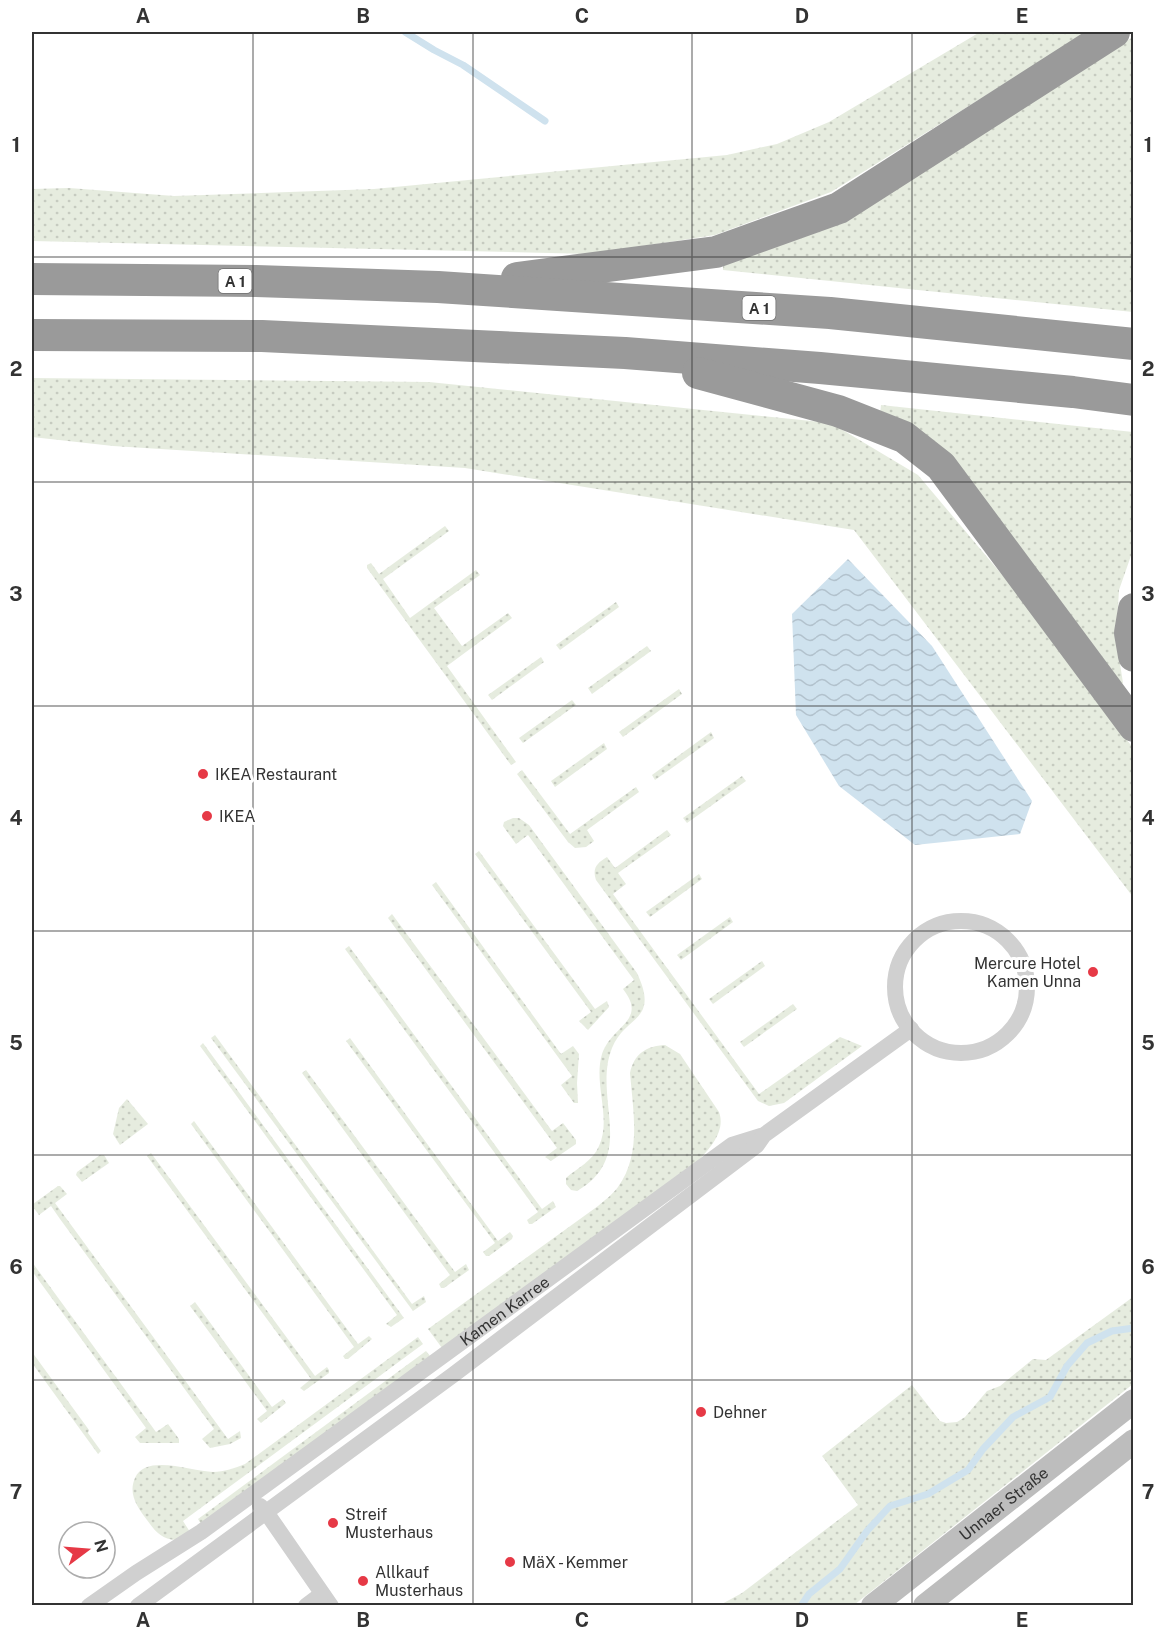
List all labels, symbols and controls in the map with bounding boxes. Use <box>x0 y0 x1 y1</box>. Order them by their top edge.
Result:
text: A <box>136 4 150 28</box>
text: B <box>356 4 370 28</box>
text: C <box>575 4 589 28</box>
text: D <box>795 4 809 28</box>
text: E <box>1016 4 1028 28</box>
text: 1 <box>12 133 20 157</box>
text: 1 <box>1144 133 1152 157</box>
road number: A 1 <box>218 269 252 293</box>
road number: A 1 <box>742 296 776 320</box>
text: 2 <box>10 357 22 381</box>
text: 2 <box>1142 357 1154 381</box>
text: 3 <box>9 582 23 606</box>
text: 3 <box>1141 582 1155 606</box>
place label: IKEA Restaurant <box>215 765 337 784</box>
marker: IKEA Restaurant <box>196 767 210 781</box>
text: 4 <box>9 806 23 830</box>
text: 4 <box>1141 806 1155 830</box>
place label: IKEA <box>219 807 256 826</box>
marker: IKEA <box>200 809 214 823</box>
place label: Mercure Hotel Kamen Unna <box>974 954 1081 991</box>
marker: Mercure Hotel Kamen Unna <box>1086 965 1100 979</box>
text: 5 <box>9 1031 23 1055</box>
text: 5 <box>1141 1031 1155 1055</box>
text: 6 <box>9 1255 23 1279</box>
text: 6 <box>1141 1255 1155 1279</box>
street label: Kamen Karree <box>456 1272 553 1350</box>
place label: Dehner <box>713 1403 767 1422</box>
marker: Dehner <box>694 1405 708 1419</box>
street label: Unnaer Straße <box>955 1463 1052 1544</box>
text: 7 <box>10 1480 22 1504</box>
text: 7 <box>1142 1480 1154 1504</box>
place label: Streif Musterhaus <box>345 1505 433 1542</box>
marker: Streif Musterhaus <box>326 1516 340 1530</box>
north arrow <box>57 1520 117 1580</box>
text: N <box>90 1537 112 1555</box>
place label: MäX - Kemmer <box>522 1553 628 1572</box>
marker: MäX - Kemmer <box>503 1555 517 1569</box>
place label: Allkauf Musterhaus <box>375 1563 463 1600</box>
marker: Allkauf Musterhaus <box>356 1574 370 1588</box>
text: A <box>136 1608 150 1632</box>
text: B <box>356 1608 370 1632</box>
text: C <box>575 1608 589 1632</box>
text: D <box>795 1608 809 1632</box>
text: E <box>1016 1608 1028 1632</box>

